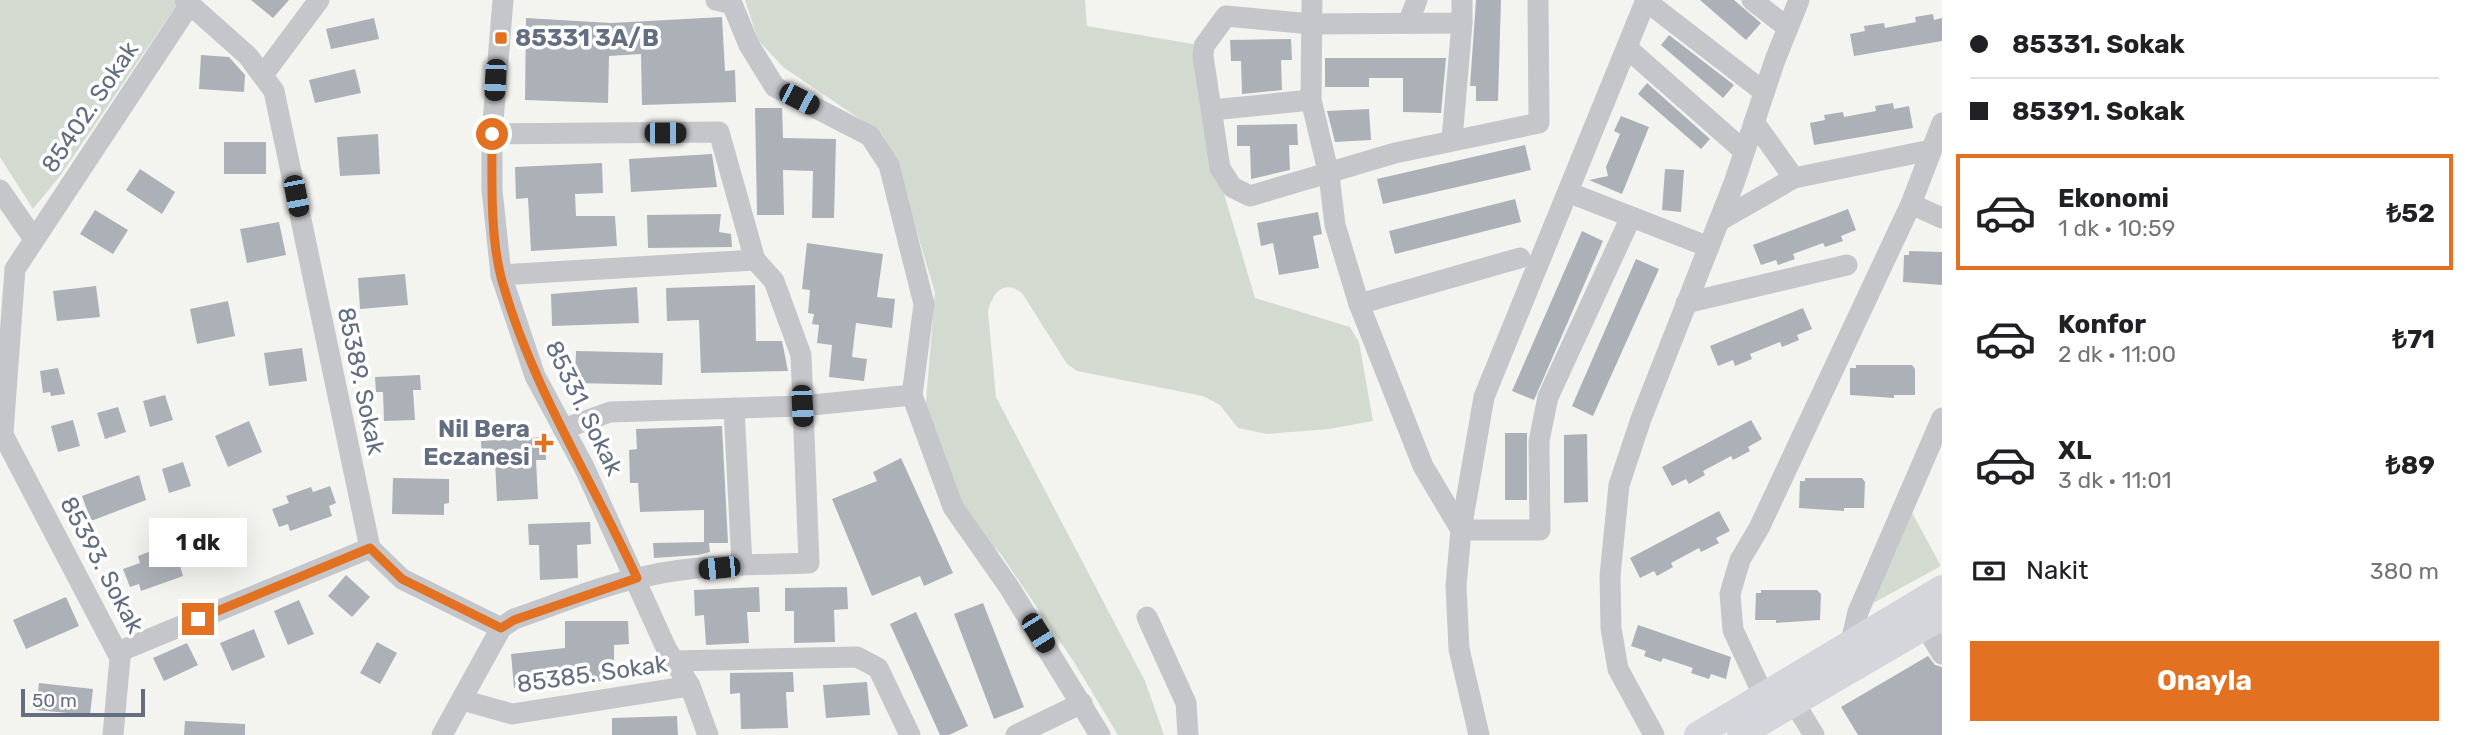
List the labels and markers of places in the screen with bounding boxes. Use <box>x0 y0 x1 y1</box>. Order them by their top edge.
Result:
place label: 85331 3A/B <box>515 24 659 52</box>
marker: 85331 3A/B <box>493 30 509 46</box>
place label: Nil Bera Eczanesi <box>423 415 530 471</box>
marker: Nil Bera Eczanesi <box>536 435 552 451</box>

